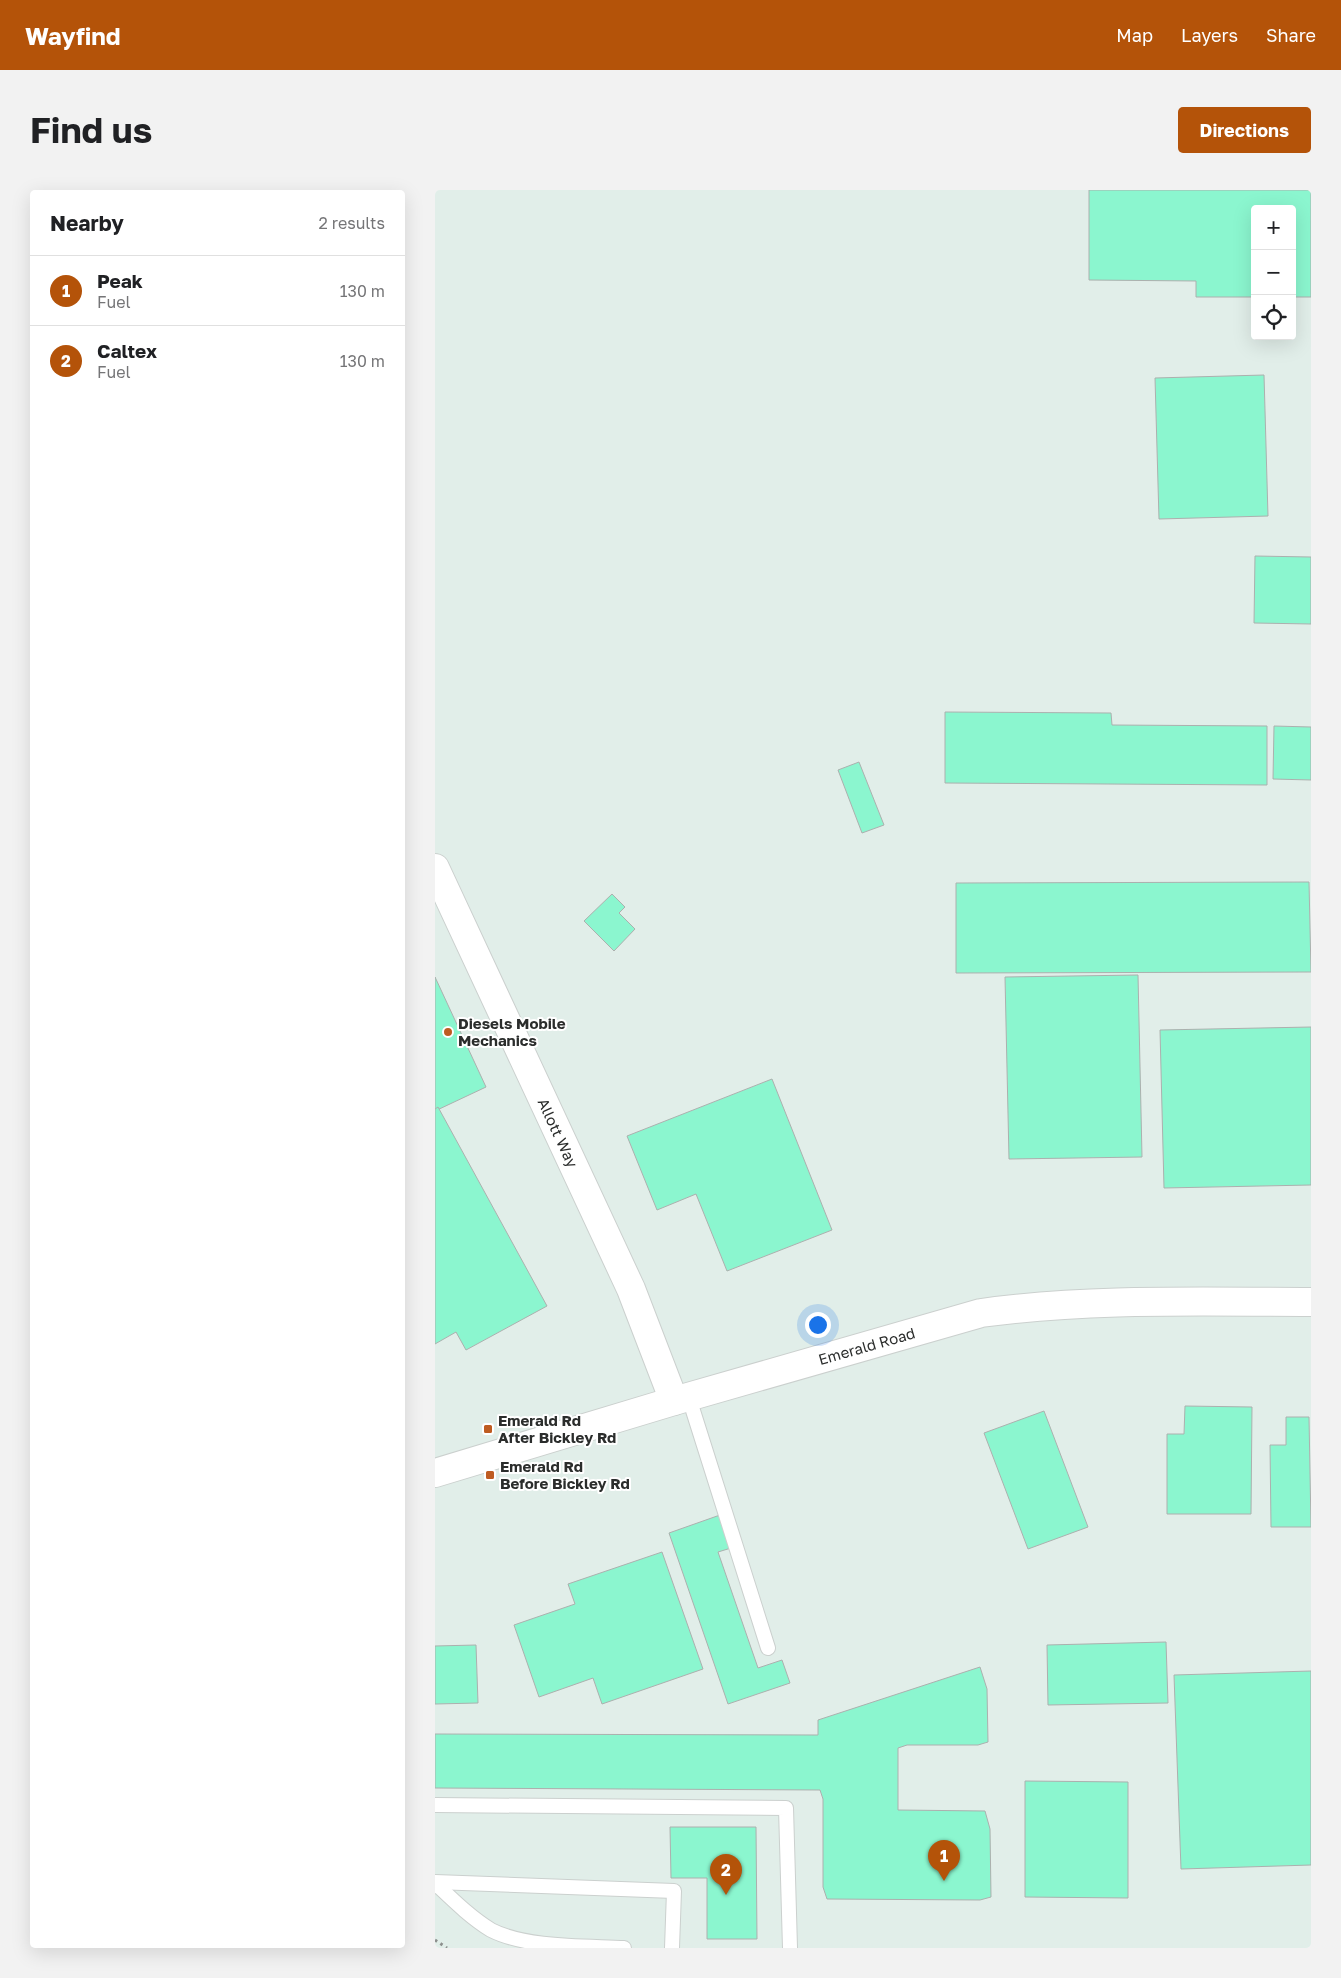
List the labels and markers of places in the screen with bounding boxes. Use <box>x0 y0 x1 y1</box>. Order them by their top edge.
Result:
place label: Diesels Mobile Mechanics <box>458 1014 566 1049</box>
marker: Diesels Mobile Mechanics <box>442 1026 454 1038</box>
place label: Emerald Rd After Bickley Rd <box>498 1411 616 1446</box>
marker: Emerald Rd After Bickley Rd <box>482 1423 494 1435</box>
place label: Emerald Rd Before Bickley Rd <box>500 1457 630 1492</box>
marker: Emerald Rd Before Bickley Rd <box>484 1469 496 1481</box>
pin: 1 <box>928 1840 960 1881</box>
pin: 2 <box>710 1854 742 1895</box>

